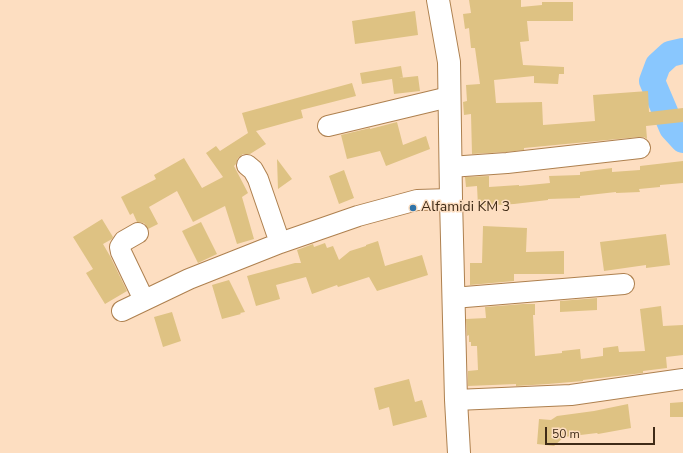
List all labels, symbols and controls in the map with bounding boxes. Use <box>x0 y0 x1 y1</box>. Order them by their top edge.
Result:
place label: Alfamidi KM 3 <box>421 200 510 216</box>
marker: Alfamidi KM 3 <box>408 203 418 213</box>
scale bar <box>547 419 657 445</box>
text: 50 m <box>552 426 580 442</box>

